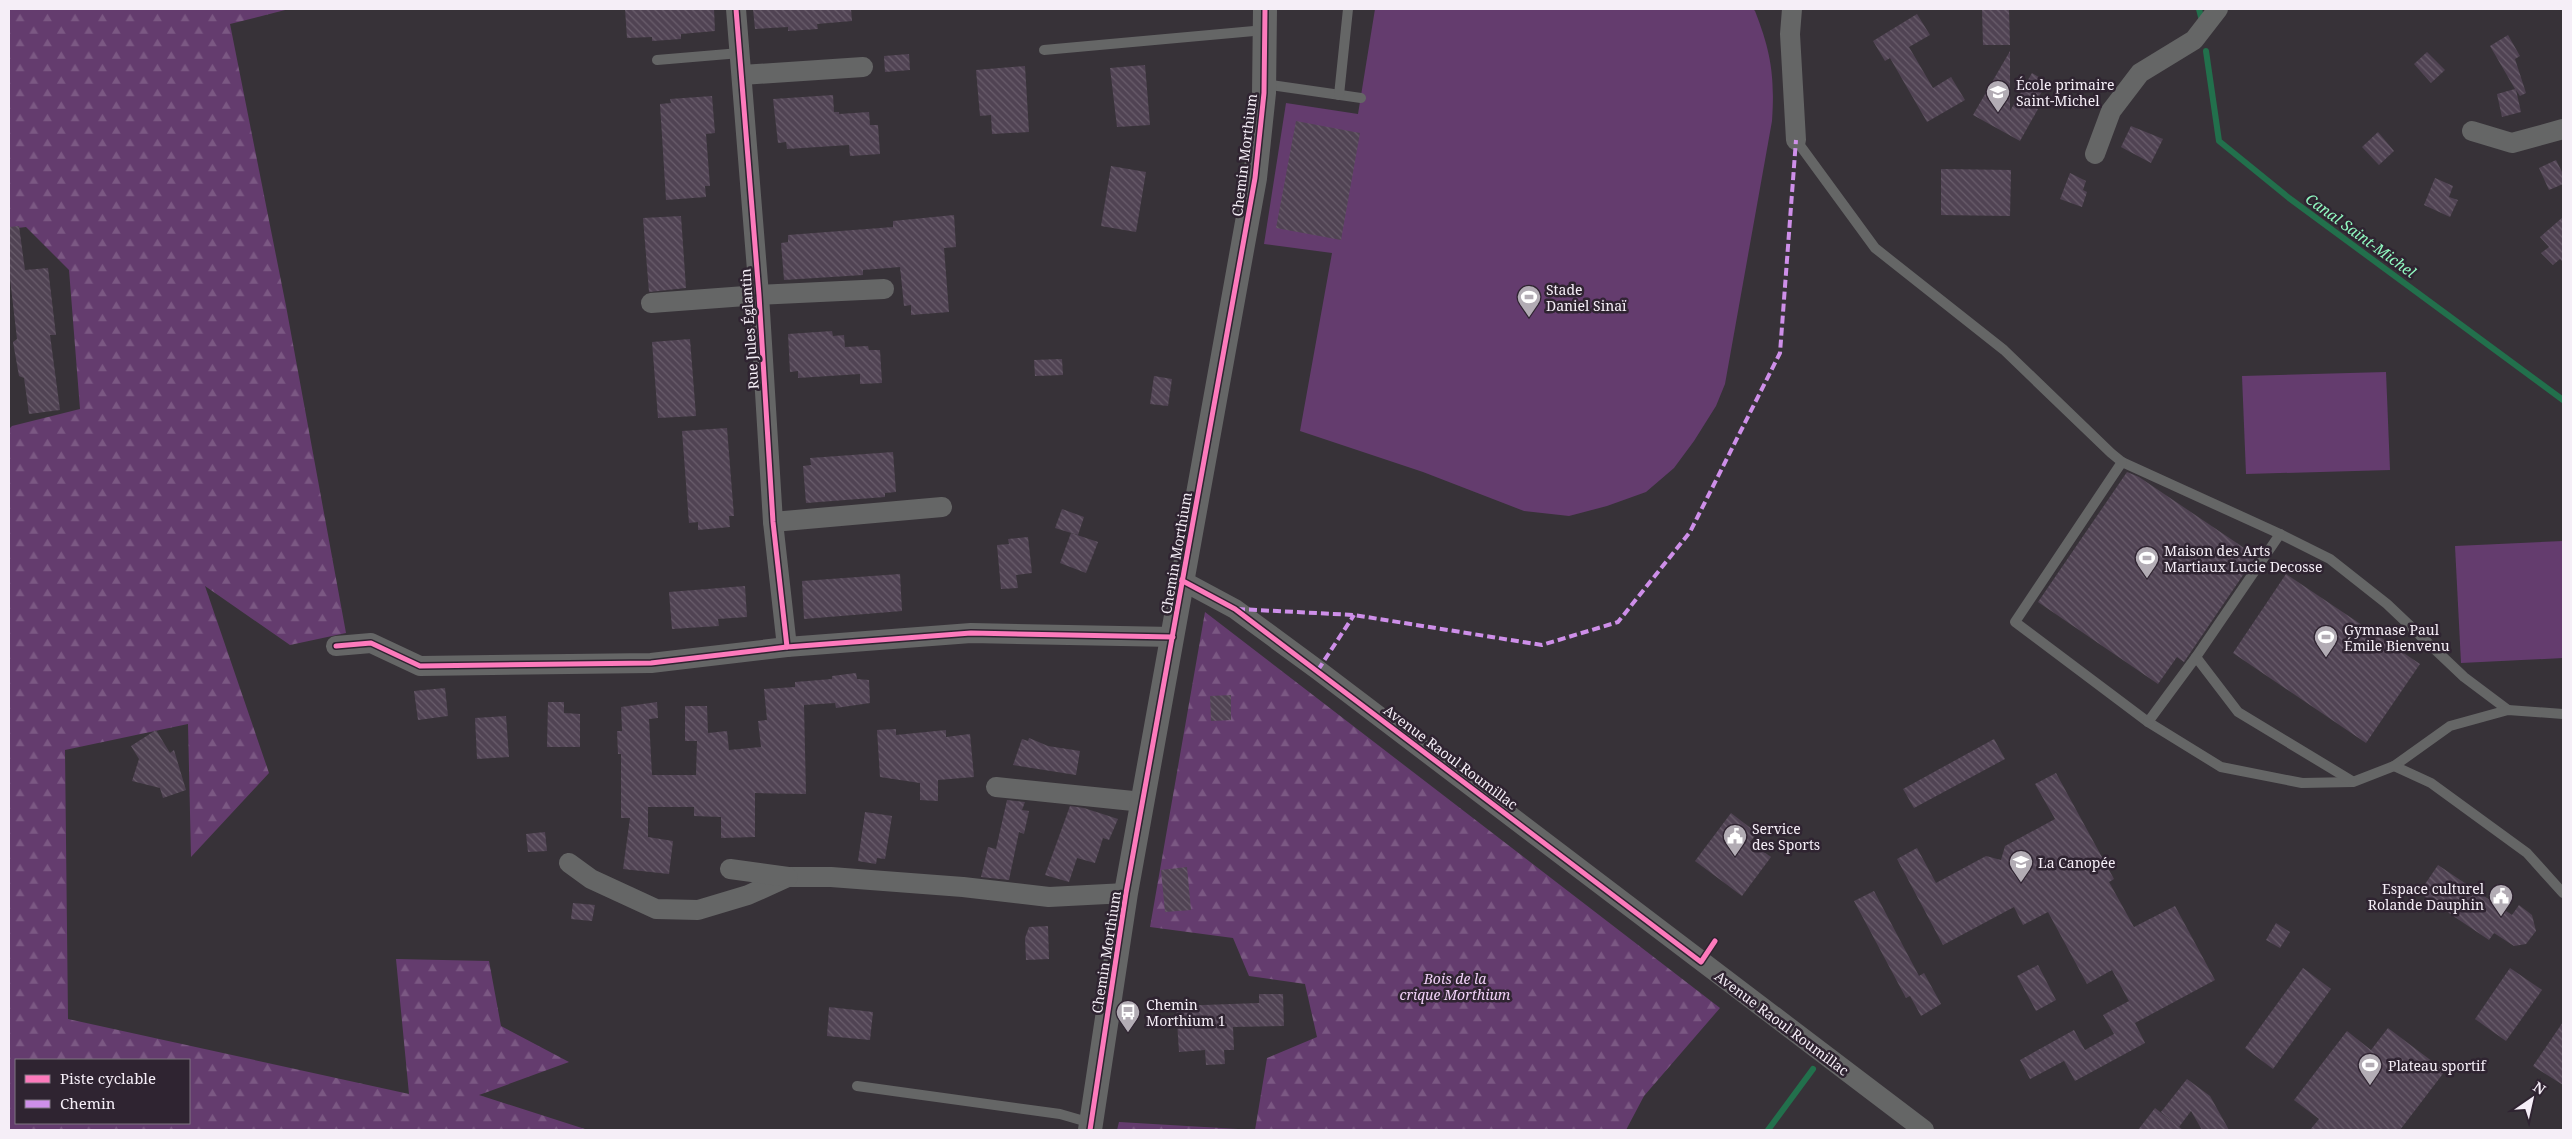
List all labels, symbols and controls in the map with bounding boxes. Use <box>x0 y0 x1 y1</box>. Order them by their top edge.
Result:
place label: École primaire Saint-Michel <box>2016 75 2115 110</box>
school or university icon: École primaire Saint-Michel <box>1985 79 2011 113</box>
street label: Chemin Morthium <box>1227 93 1261 217</box>
water label: Canal Saint-Michel <box>2302 188 2420 282</box>
street label: Rue Jules Églantin <box>735 268 763 390</box>
place label: Stade Daniel Sinaï <box>1546 280 1627 315</box>
sports icon: Stade Daniel Sinaï <box>1516 284 1542 318</box>
street label: Chemin Morthium <box>1156 490 1196 616</box>
place label: Maison des Arts Martiaux Lucie Decosse <box>2164 541 2322 576</box>
sports icon: Maison des Arts Martiaux Lucie Decosse <box>2134 545 2160 579</box>
place label: Gymnase Paul Émile Bienvenu <box>2344 620 2450 655</box>
sports icon: Gymnase Paul Émile Bienvenu <box>2313 624 2339 658</box>
street label: Avenue Raoul Roumillac <box>1380 700 1522 814</box>
place label: Service des Sports <box>1752 819 1820 854</box>
public building icon: Service des Sports <box>1722 823 1748 857</box>
school or university icon: La Canopée <box>2008 849 2034 883</box>
place label: La Canopée <box>2038 853 2115 872</box>
place label: Espace culturel Rolande Dauphin <box>2368 879 2485 914</box>
public building icon: Espace culturel Rolande Dauphin <box>2488 883 2514 917</box>
street label: Chemin Morthium <box>1087 889 1125 1015</box>
street label: Avenue Raoul Roumillac <box>1711 966 1853 1080</box>
park label: Bois de la crique Morthium <box>1400 969 1511 1004</box>
place label: Chemin Morthium 1 <box>1146 995 1226 1030</box>
bus stop icon: Chemin Morthium 1 <box>1115 999 1141 1033</box>
sports icon: Plateau sportif <box>2357 1052 2383 1086</box>
place label: Plateau sportif <box>2388 1056 2487 1075</box>
legend <box>15 1059 190 1124</box>
text: Piste cyclable <box>60 1068 156 1088</box>
north arrow <box>2507 1074 2557 1124</box>
text: N <box>2530 1077 2549 1099</box>
text: Chemin <box>60 1093 116 1113</box>

